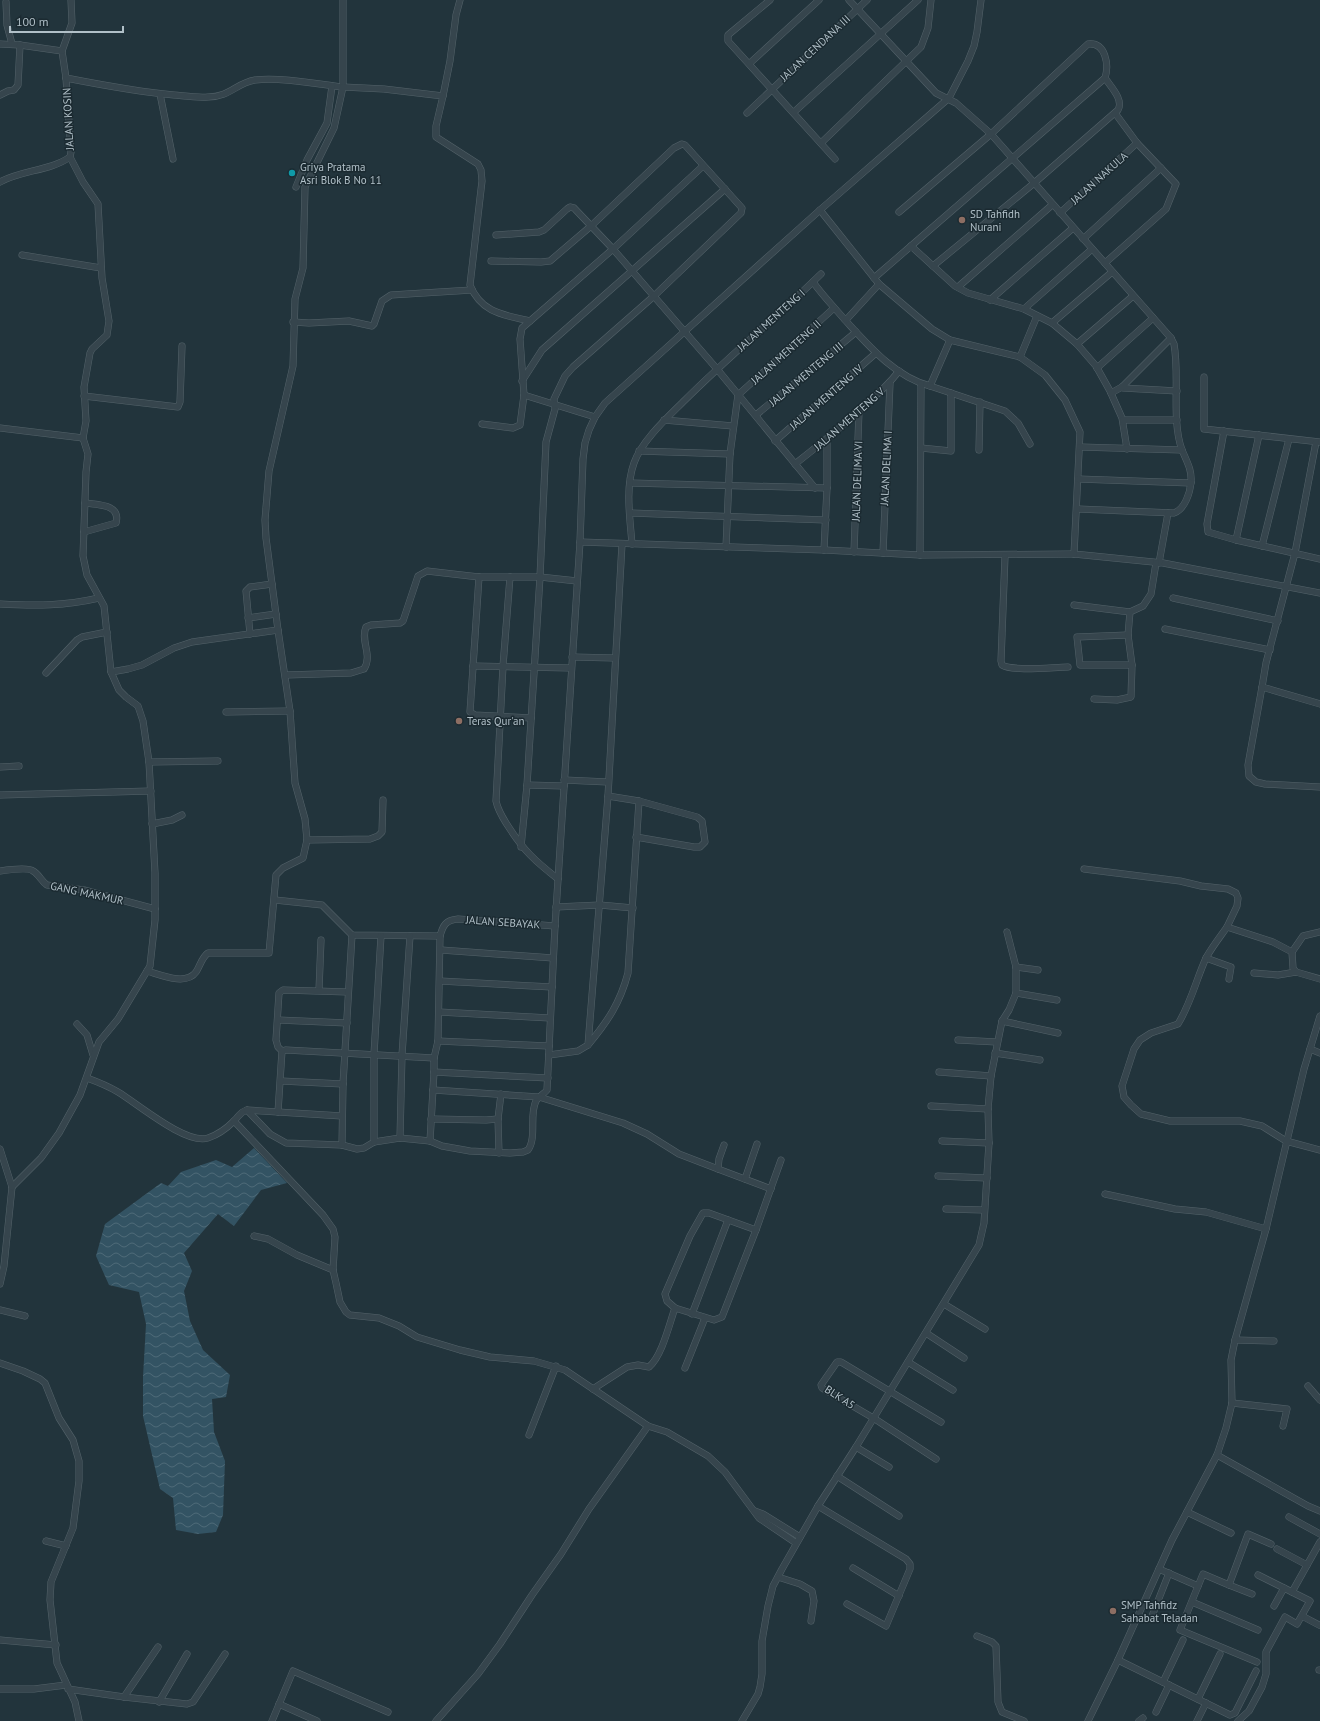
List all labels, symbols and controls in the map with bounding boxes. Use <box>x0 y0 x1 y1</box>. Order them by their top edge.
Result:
scale bar <box>10 8 123 34</box>
street label: JALAN CENDANA III <box>776 12 853 85</box>
text: 100 m <box>16 14 49 29</box>
street label: JALAN KOSIN <box>59 88 77 151</box>
street label: JALAN NAKULA <box>1067 148 1131 208</box>
place label: Griya Pratama Asri Blok B No 11 <box>300 160 382 187</box>
marker: Griya Pratama Asri Blok B No 11 <box>287 168 297 178</box>
place label: SD Tahfidh Nurani <box>970 207 1020 234</box>
marker: SD Tahfidh Nurani <box>957 215 967 225</box>
street label: JALAN MENTENG I <box>733 286 808 355</box>
street label: JALAN MENTENG II <box>747 317 824 388</box>
street label: JALAN MENTENG III <box>765 339 846 410</box>
street label: JALAN MENTENG IV <box>786 361 866 433</box>
street label: JALAN MENTENG V <box>810 384 888 454</box>
street label: JALAN DELIMA I <box>877 430 895 507</box>
street label: JALAN DELIMA VI <box>849 440 865 523</box>
place label: Teras Qur'an <box>467 714 524 728</box>
marker: Teras Qur'an <box>454 716 464 726</box>
street label: GANG MAKMUR <box>49 878 125 908</box>
street label: JALAN SEBAYAK <box>464 912 541 932</box>
street label: BLK A5 <box>822 1382 858 1412</box>
place label: SMP Tahfidz Sahabat Teladan <box>1121 1598 1198 1625</box>
marker: SMP Tahfidz Sahabat Teladan <box>1108 1606 1118 1616</box>

